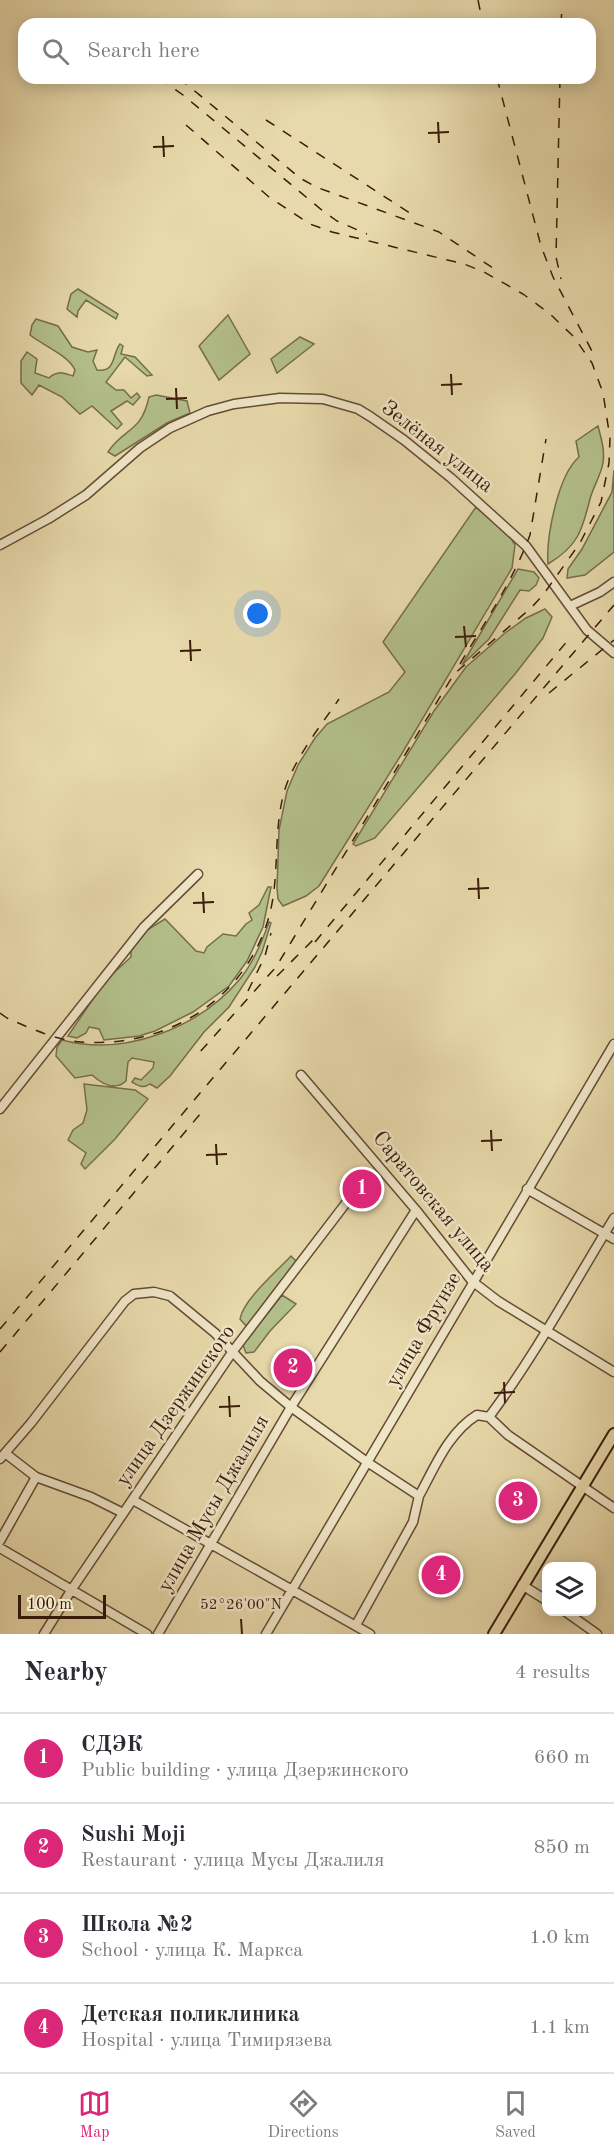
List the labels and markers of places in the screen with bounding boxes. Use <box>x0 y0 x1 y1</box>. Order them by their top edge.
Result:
pin: 1 <box>342 1166 382 1212</box>
pin: 2 <box>274 1346 312 1390</box>
pin: 3 <box>498 1478 538 1524</box>
pin: 4 <box>422 1552 460 1598</box>

